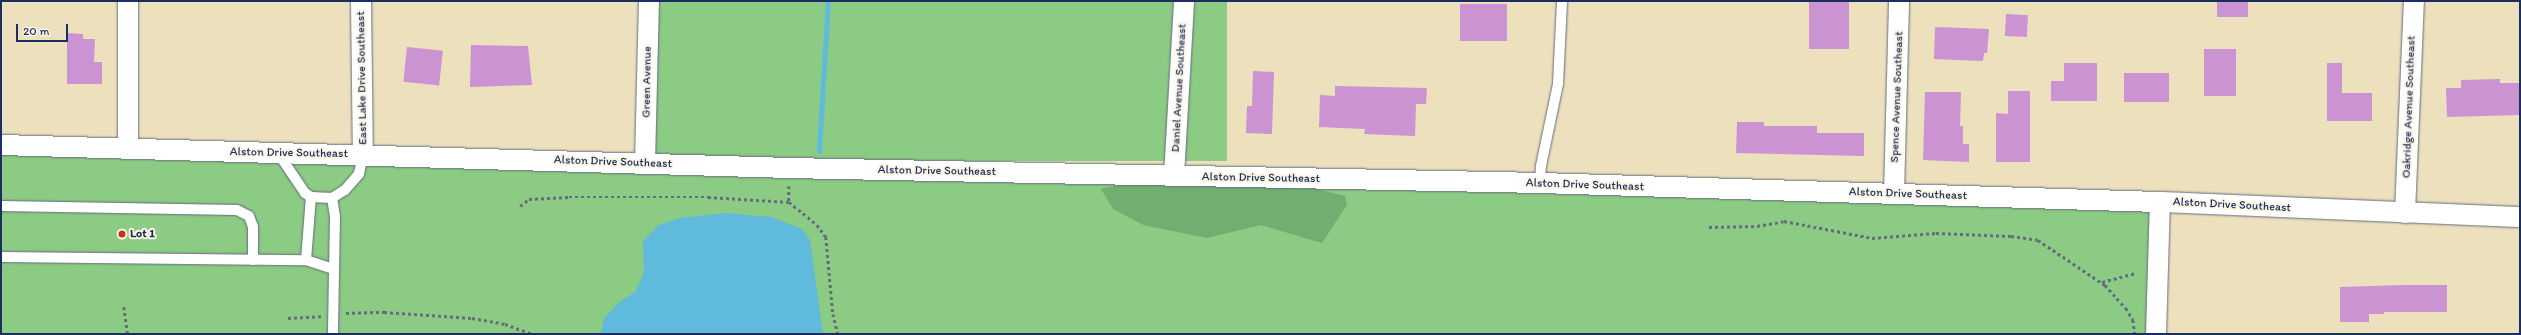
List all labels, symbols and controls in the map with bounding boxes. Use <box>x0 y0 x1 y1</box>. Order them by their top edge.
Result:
street label: East Lake Drive Southeast <box>354 11 370 145</box>
scale bar <box>18 16 70 42</box>
text: 20 m <box>23 24 50 38</box>
street label: Daniel Avenue Southeast <box>1168 24 1190 152</box>
street label: Spence Avenue Southeast <box>1888 31 1906 163</box>
street label: Oakridge Avenue Southeast <box>2399 36 2419 178</box>
street label: Green Avenue <box>639 46 655 118</box>
street label: Alston Drive Southeast <box>230 145 348 161</box>
street label: Alston Drive Southeast <box>554 153 672 171</box>
street label: Alston Drive Southeast <box>878 163 996 179</box>
street label: Alston Drive Southeast <box>1202 170 1320 186</box>
street label: Alston Drive Southeast <box>1526 176 1644 194</box>
street label: Alston Drive Southeast <box>1849 185 1967 203</box>
street label: Alston Drive Southeast <box>2173 195 2291 215</box>
place label: Lot 1 <box>130 227 155 241</box>
marker: Lot 1 <box>117 229 127 239</box>

